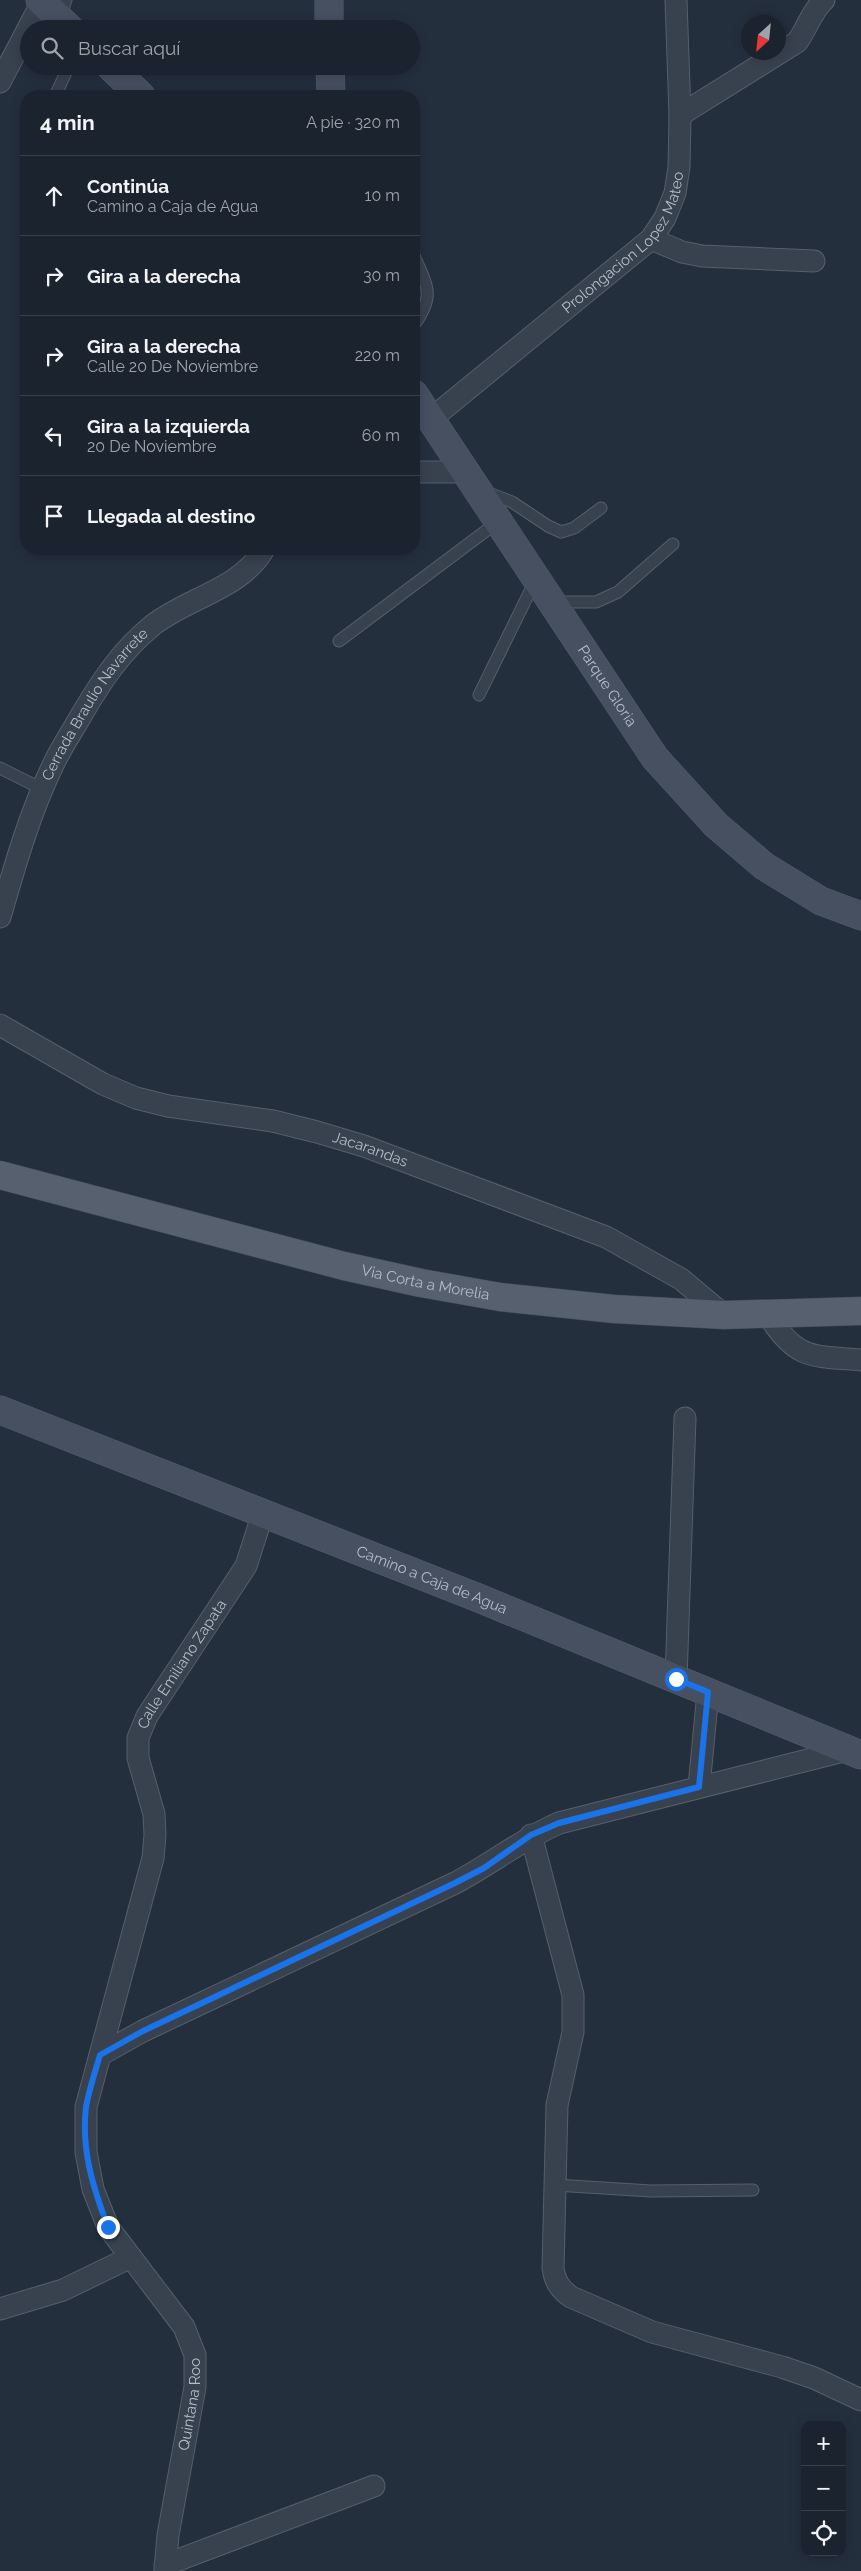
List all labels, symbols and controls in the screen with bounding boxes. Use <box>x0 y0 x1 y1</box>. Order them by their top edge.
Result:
north arrow <box>741 15 786 60</box>
search box <box>20 20 420 75</box>
icon: search <box>38 34 66 62</box>
text: Buscar aquí <box>78 37 180 59</box>
text: 4 min <box>40 110 95 135</box>
text: A pie · 320 m <box>306 113 400 132</box>
street label: Prolongacion Lopez Mateo <box>558 170 687 317</box>
text: Continúa <box>87 175 169 197</box>
icon: ahead <box>40 182 68 210</box>
text: 10 m <box>365 186 400 205</box>
text: Camino a Caja de Agua <box>87 197 258 216</box>
icon: right <box>40 262 68 290</box>
text: Gira a la derecha <box>87 265 241 287</box>
text: 30 m <box>363 266 400 285</box>
text: Gira a la derecha <box>87 335 241 357</box>
icon: right <box>40 342 68 370</box>
text: 220 m <box>355 346 400 365</box>
text: Calle 20 De Noviembre <box>87 357 258 376</box>
text: Gira a la izquierda <box>87 415 250 437</box>
icon: left <box>40 422 68 450</box>
text: 60 m <box>362 426 400 445</box>
text: 20 De Noviembre <box>87 437 216 456</box>
icon: arrive <box>40 502 68 530</box>
text: Llegada al destino <box>87 505 255 527</box>
street label: Cerrada Braulio Navarrete <box>38 624 152 783</box>
street label: Parque Gloria <box>574 642 641 730</box>
street label: Jacarandas <box>330 1128 411 1171</box>
street label: Via Corta a Morelia <box>360 1261 491 1304</box>
street label: Camino a Caja de Agua <box>354 1542 510 1618</box>
street label: Calle Emiliano Zapata <box>134 1596 230 1732</box>
route start <box>665 1668 688 1691</box>
route end <box>97 2216 120 2239</box>
street label: Quintana Roo <box>175 2358 204 2452</box>
map controls <box>801 2421 846 2556</box>
button: + <box>801 2421 846 2466</box>
button: − <box>801 2466 846 2511</box>
button: locate <box>801 2511 846 2556</box>

